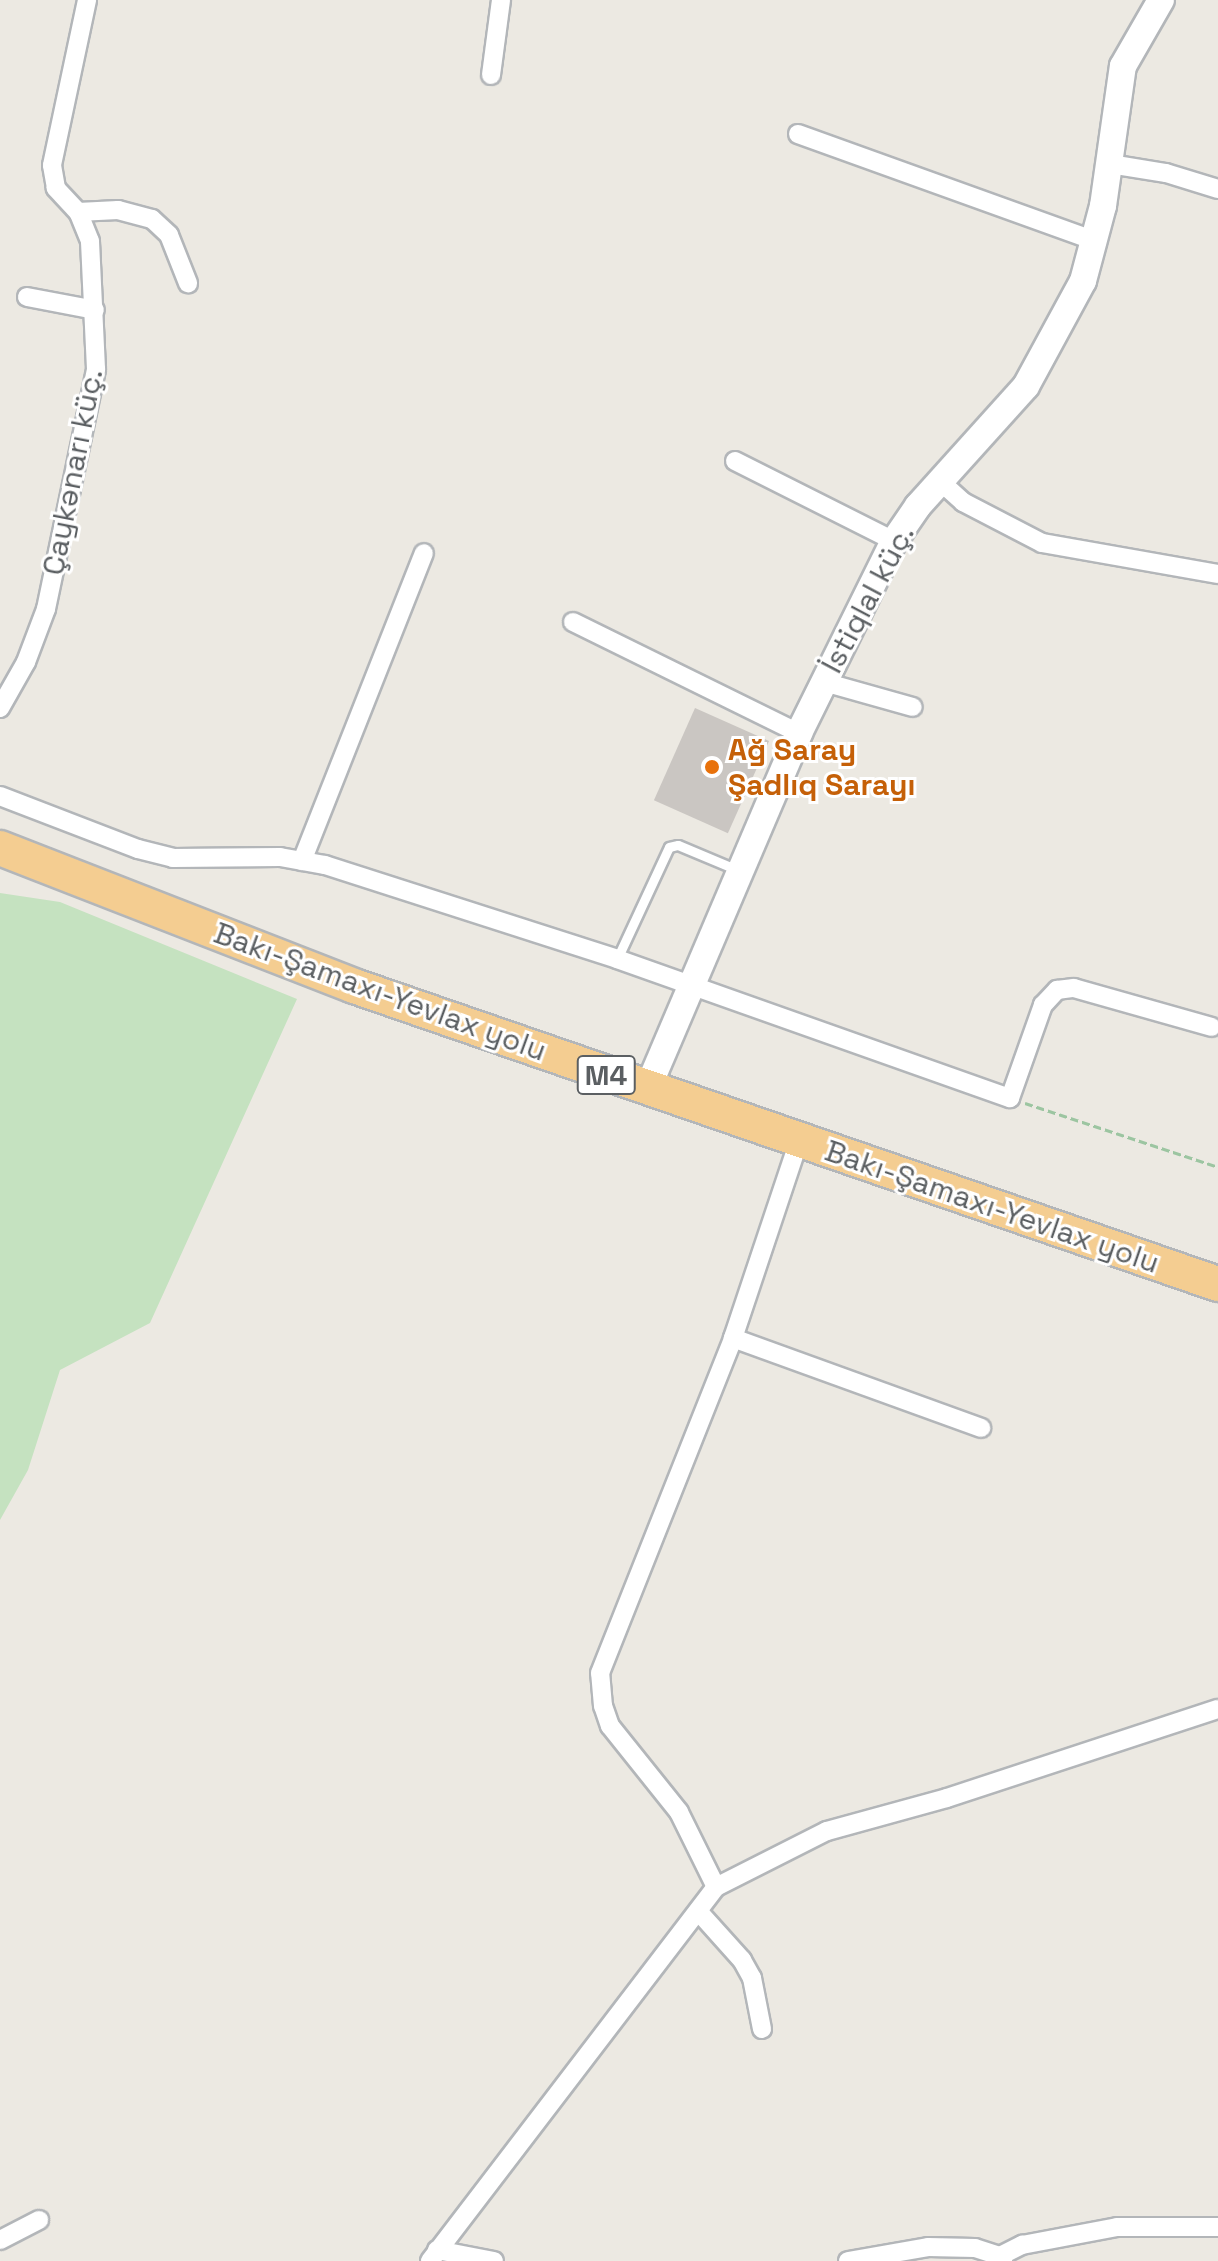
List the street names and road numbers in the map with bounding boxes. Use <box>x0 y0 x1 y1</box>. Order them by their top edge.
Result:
street label: Çaykənarı küç. <box>35 366 111 578</box>
street label: İstiqlal küç. <box>814 519 922 679</box>
street label: Bakı-Şamaxı-Yevlax yolu <box>209 915 551 1069</box>
road number: M4 <box>576 1051 636 1099</box>
street label: Bakı-Şamaxı-Yevlax yolu <box>820 1133 1164 1281</box>

